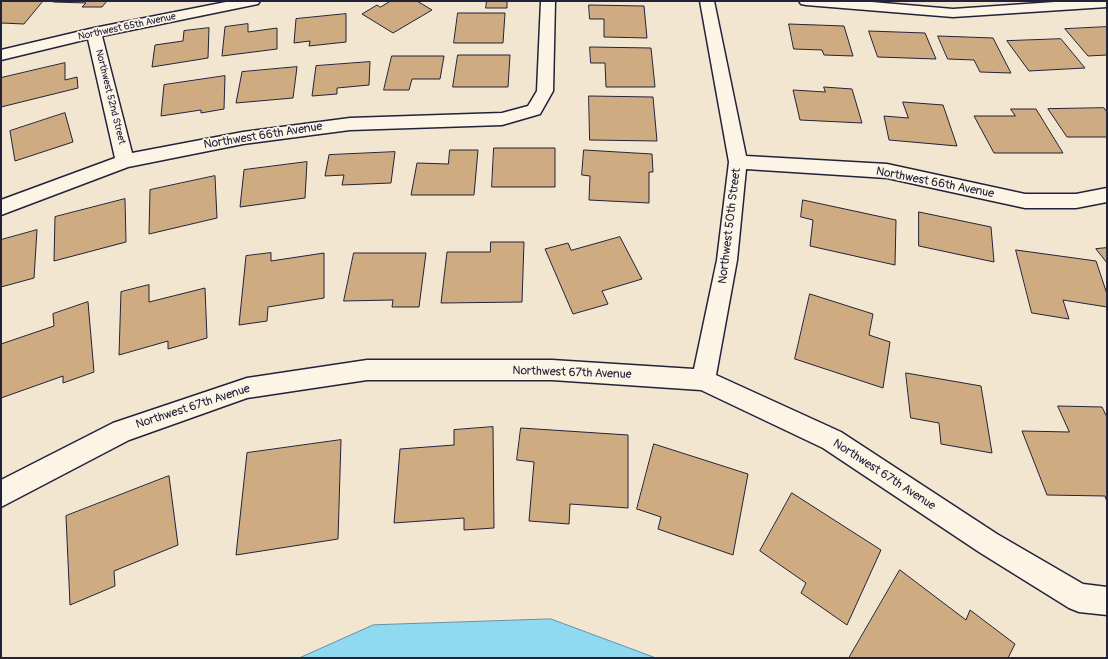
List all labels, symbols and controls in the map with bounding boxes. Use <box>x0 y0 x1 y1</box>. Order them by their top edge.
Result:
street label: Northwest 65th Avenue <box>77 11 177 43</box>
street label: Northwest 52nd Street <box>92 48 128 146</box>
street label: Northwest 66th Avenue <box>203 119 323 153</box>
street label: Northwest 66th Avenue <box>875 164 995 202</box>
street label: Northwest 50th Street <box>716 167 744 285</box>
street label: Northwest 67th Avenue <box>512 364 632 382</box>
street label: Northwest 67th Avenue <box>134 382 252 432</box>
street label: Northwest 67th Avenue <box>830 436 938 514</box>

